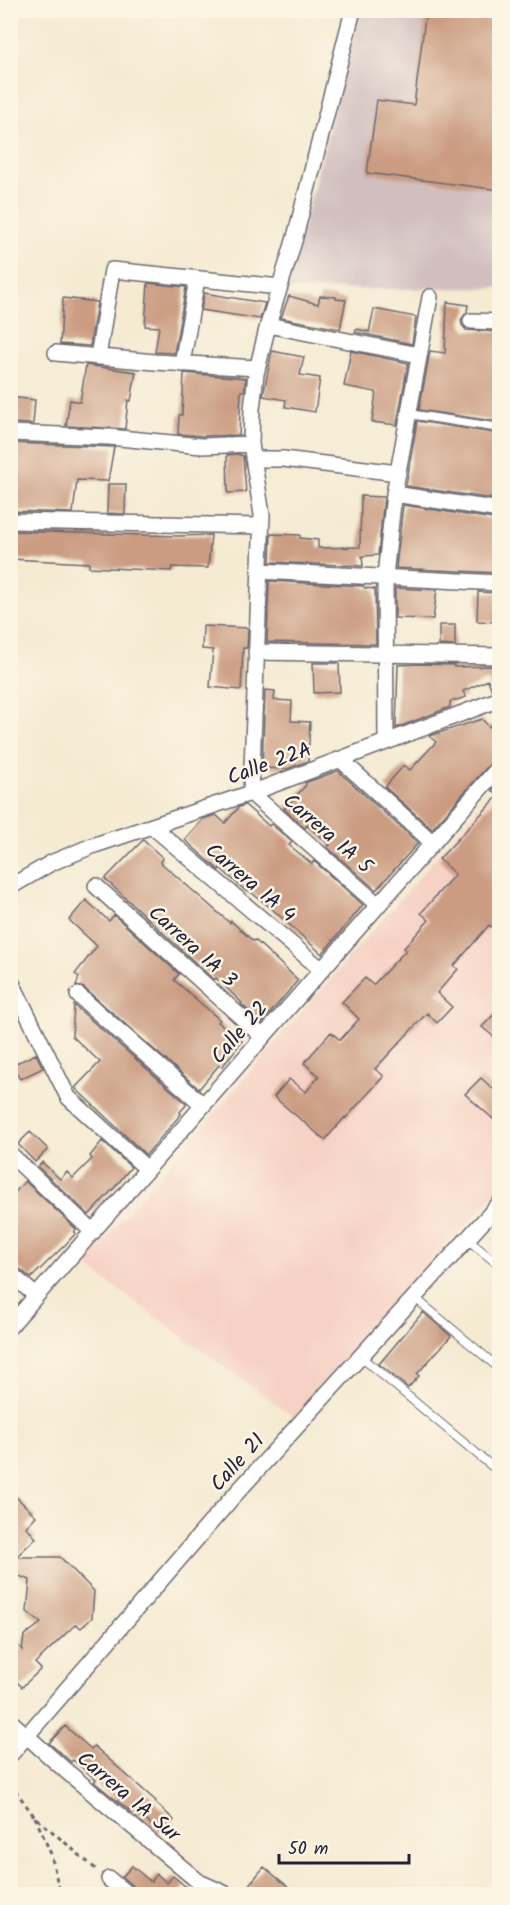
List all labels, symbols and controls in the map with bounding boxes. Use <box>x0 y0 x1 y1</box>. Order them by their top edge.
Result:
street label: Calle 22A <box>223 734 316 795</box>
street label: Carrera 1A 5 <box>275 786 381 884</box>
street label: Carrera 1A 4 <box>197 835 303 931</box>
street label: Carrera 1A 3 <box>140 898 244 996</box>
street label: Calle 22 <box>203 994 277 1072</box>
street label: Calle 21 <box>203 1426 274 1500</box>
street label: Carrera 1A Sur <box>69 1744 188 1851</box>
scale bar <box>279 1827 410 1865</box>
text: 50 m <box>288 1835 328 1864</box>

